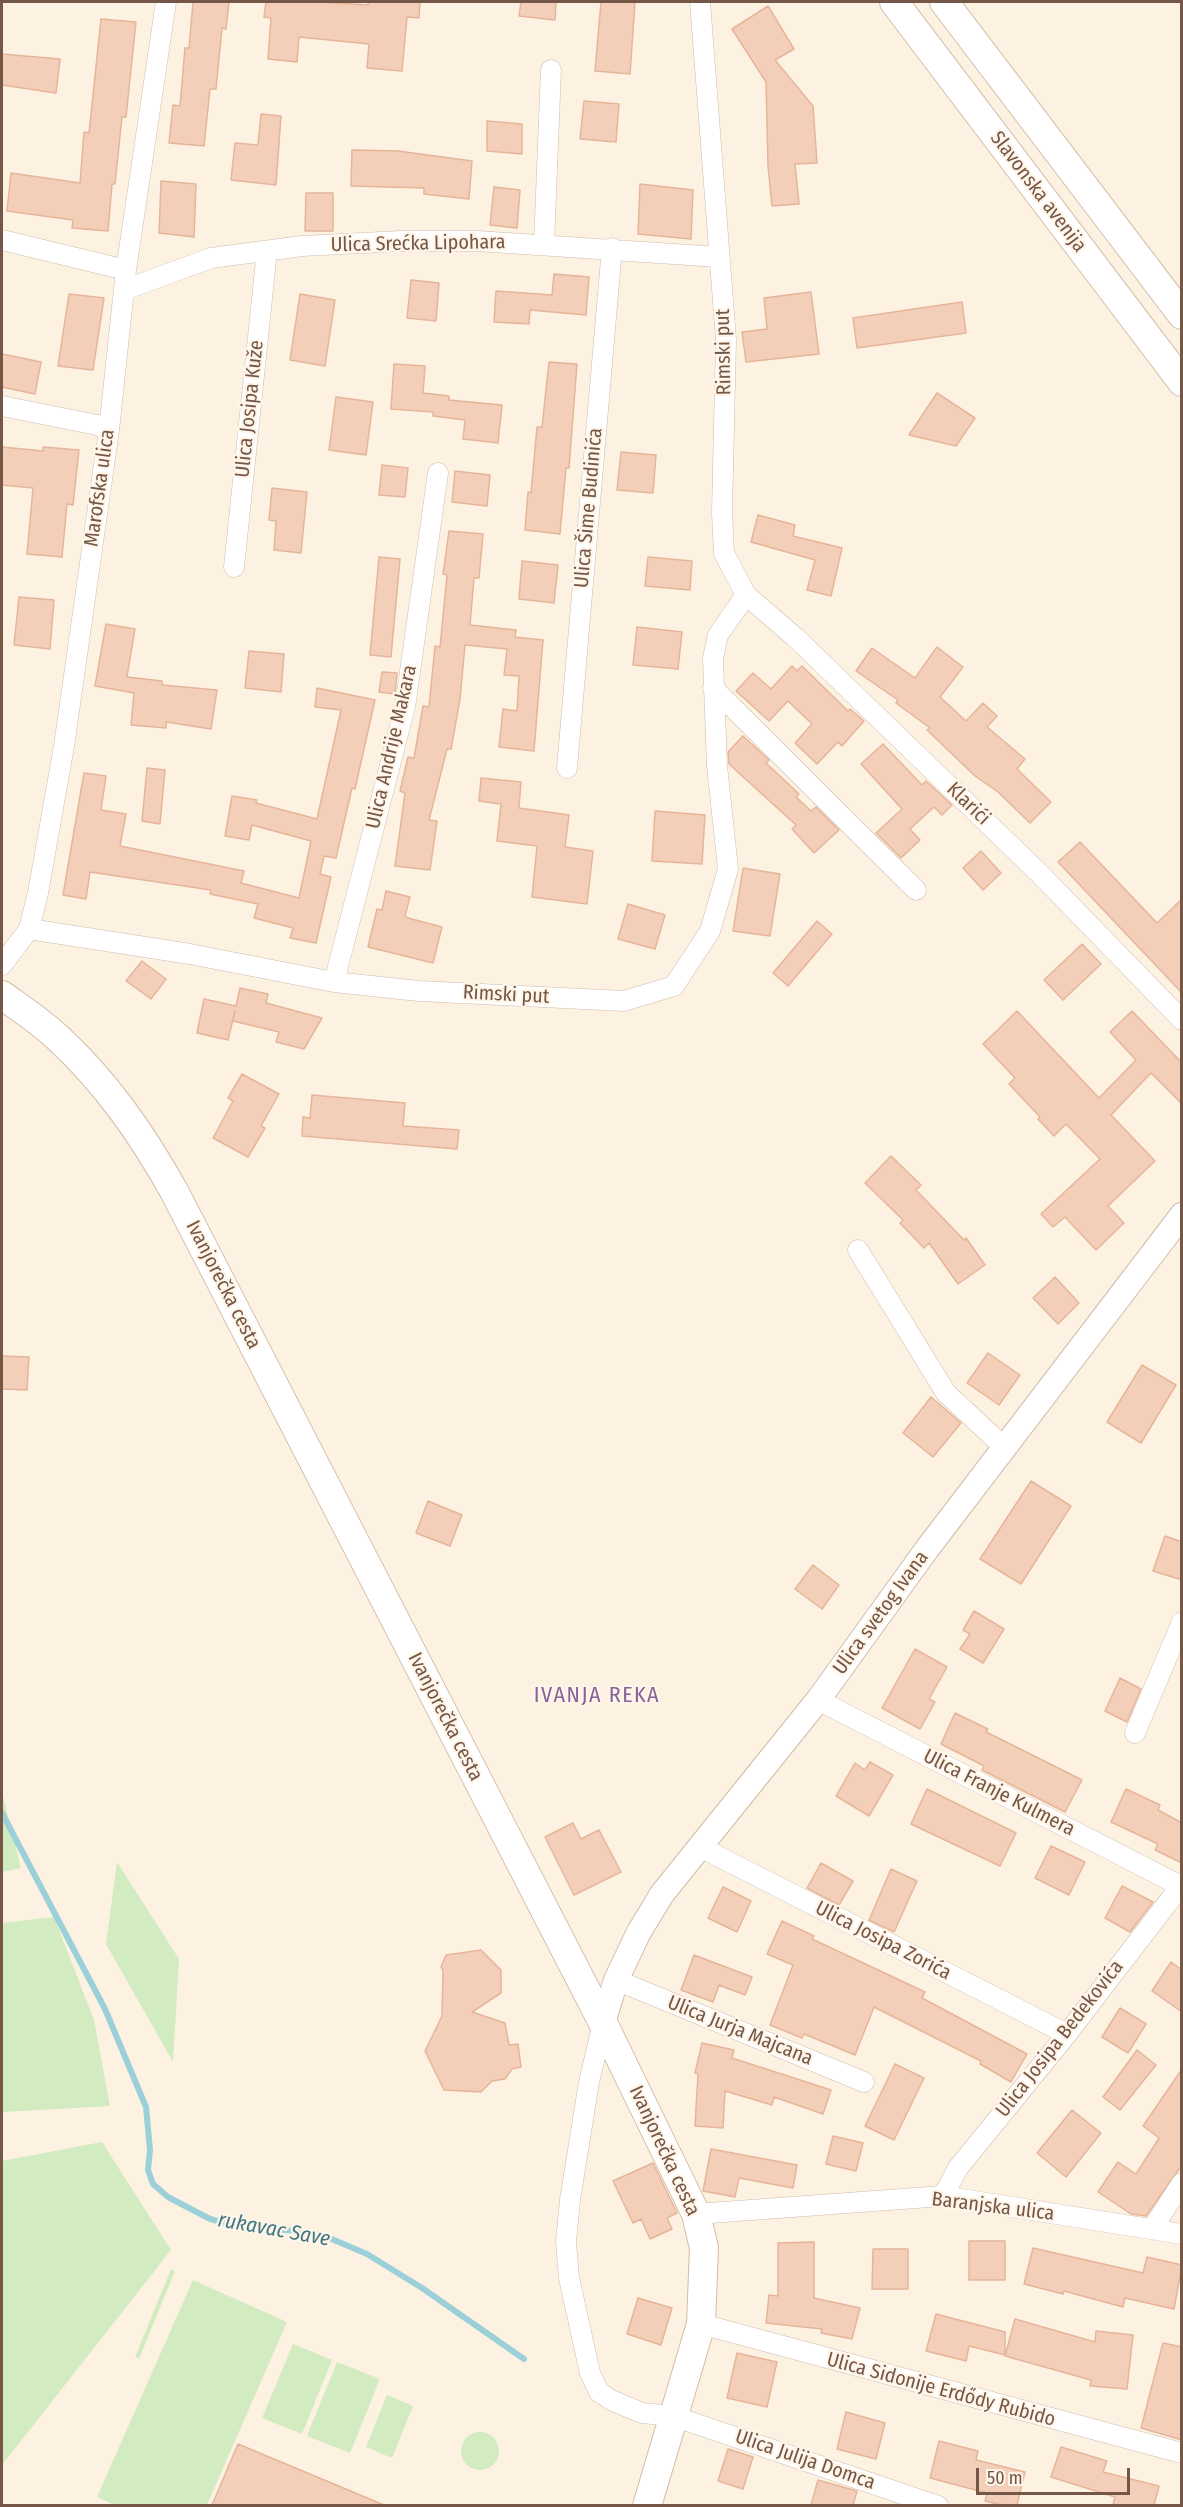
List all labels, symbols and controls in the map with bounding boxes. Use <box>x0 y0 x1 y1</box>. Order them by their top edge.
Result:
street label: Slavonska avenija <box>985 127 1091 257</box>
street label: Ulica Srećka Lipohara <box>330 230 506 258</box>
street label: Rimski put <box>711 309 737 395</box>
street label: Ulica Josipa Kuže <box>231 339 269 479</box>
street label: Ulica Šime Budinića <box>570 427 608 589</box>
street label: Marofska ulica <box>80 428 120 548</box>
street label: Ulica Andrije Makara <box>361 663 423 831</box>
street label: Klarići <box>941 778 995 830</box>
street label: Rimski put <box>462 981 550 1009</box>
street label: Ivanjorečka cesta <box>180 1217 266 1353</box>
street label: Ulica svetog Ivana <box>828 1547 934 1679</box>
street label: Ivanjorečka cesta <box>402 1649 488 1785</box>
district label: IVANJA REKA <box>534 1683 660 1709</box>
street label: Ulica Franje Kulmera <box>919 1744 1079 1842</box>
street label: Ulica Josipa Zorića <box>811 1896 955 1986</box>
street label: Ulica Josipa Bedekovića <box>991 1956 1129 2122</box>
street label: Ulica Jurja Majcana <box>664 1991 816 2071</box>
street label: Ivanjorečka cesta <box>623 2082 705 2220</box>
street label: Baranjska ulica <box>930 2188 1056 2226</box>
water label: rukavac Save <box>216 2208 332 2252</box>
street label: Ulica Sidonije Erdődy Rubido <box>824 2348 1058 2432</box>
street label: Ulica Julija Domca <box>732 2425 878 2495</box>
scale bar <box>979 2456 1134 2494</box>
text: 50 m <box>987 2467 1023 2489</box>

